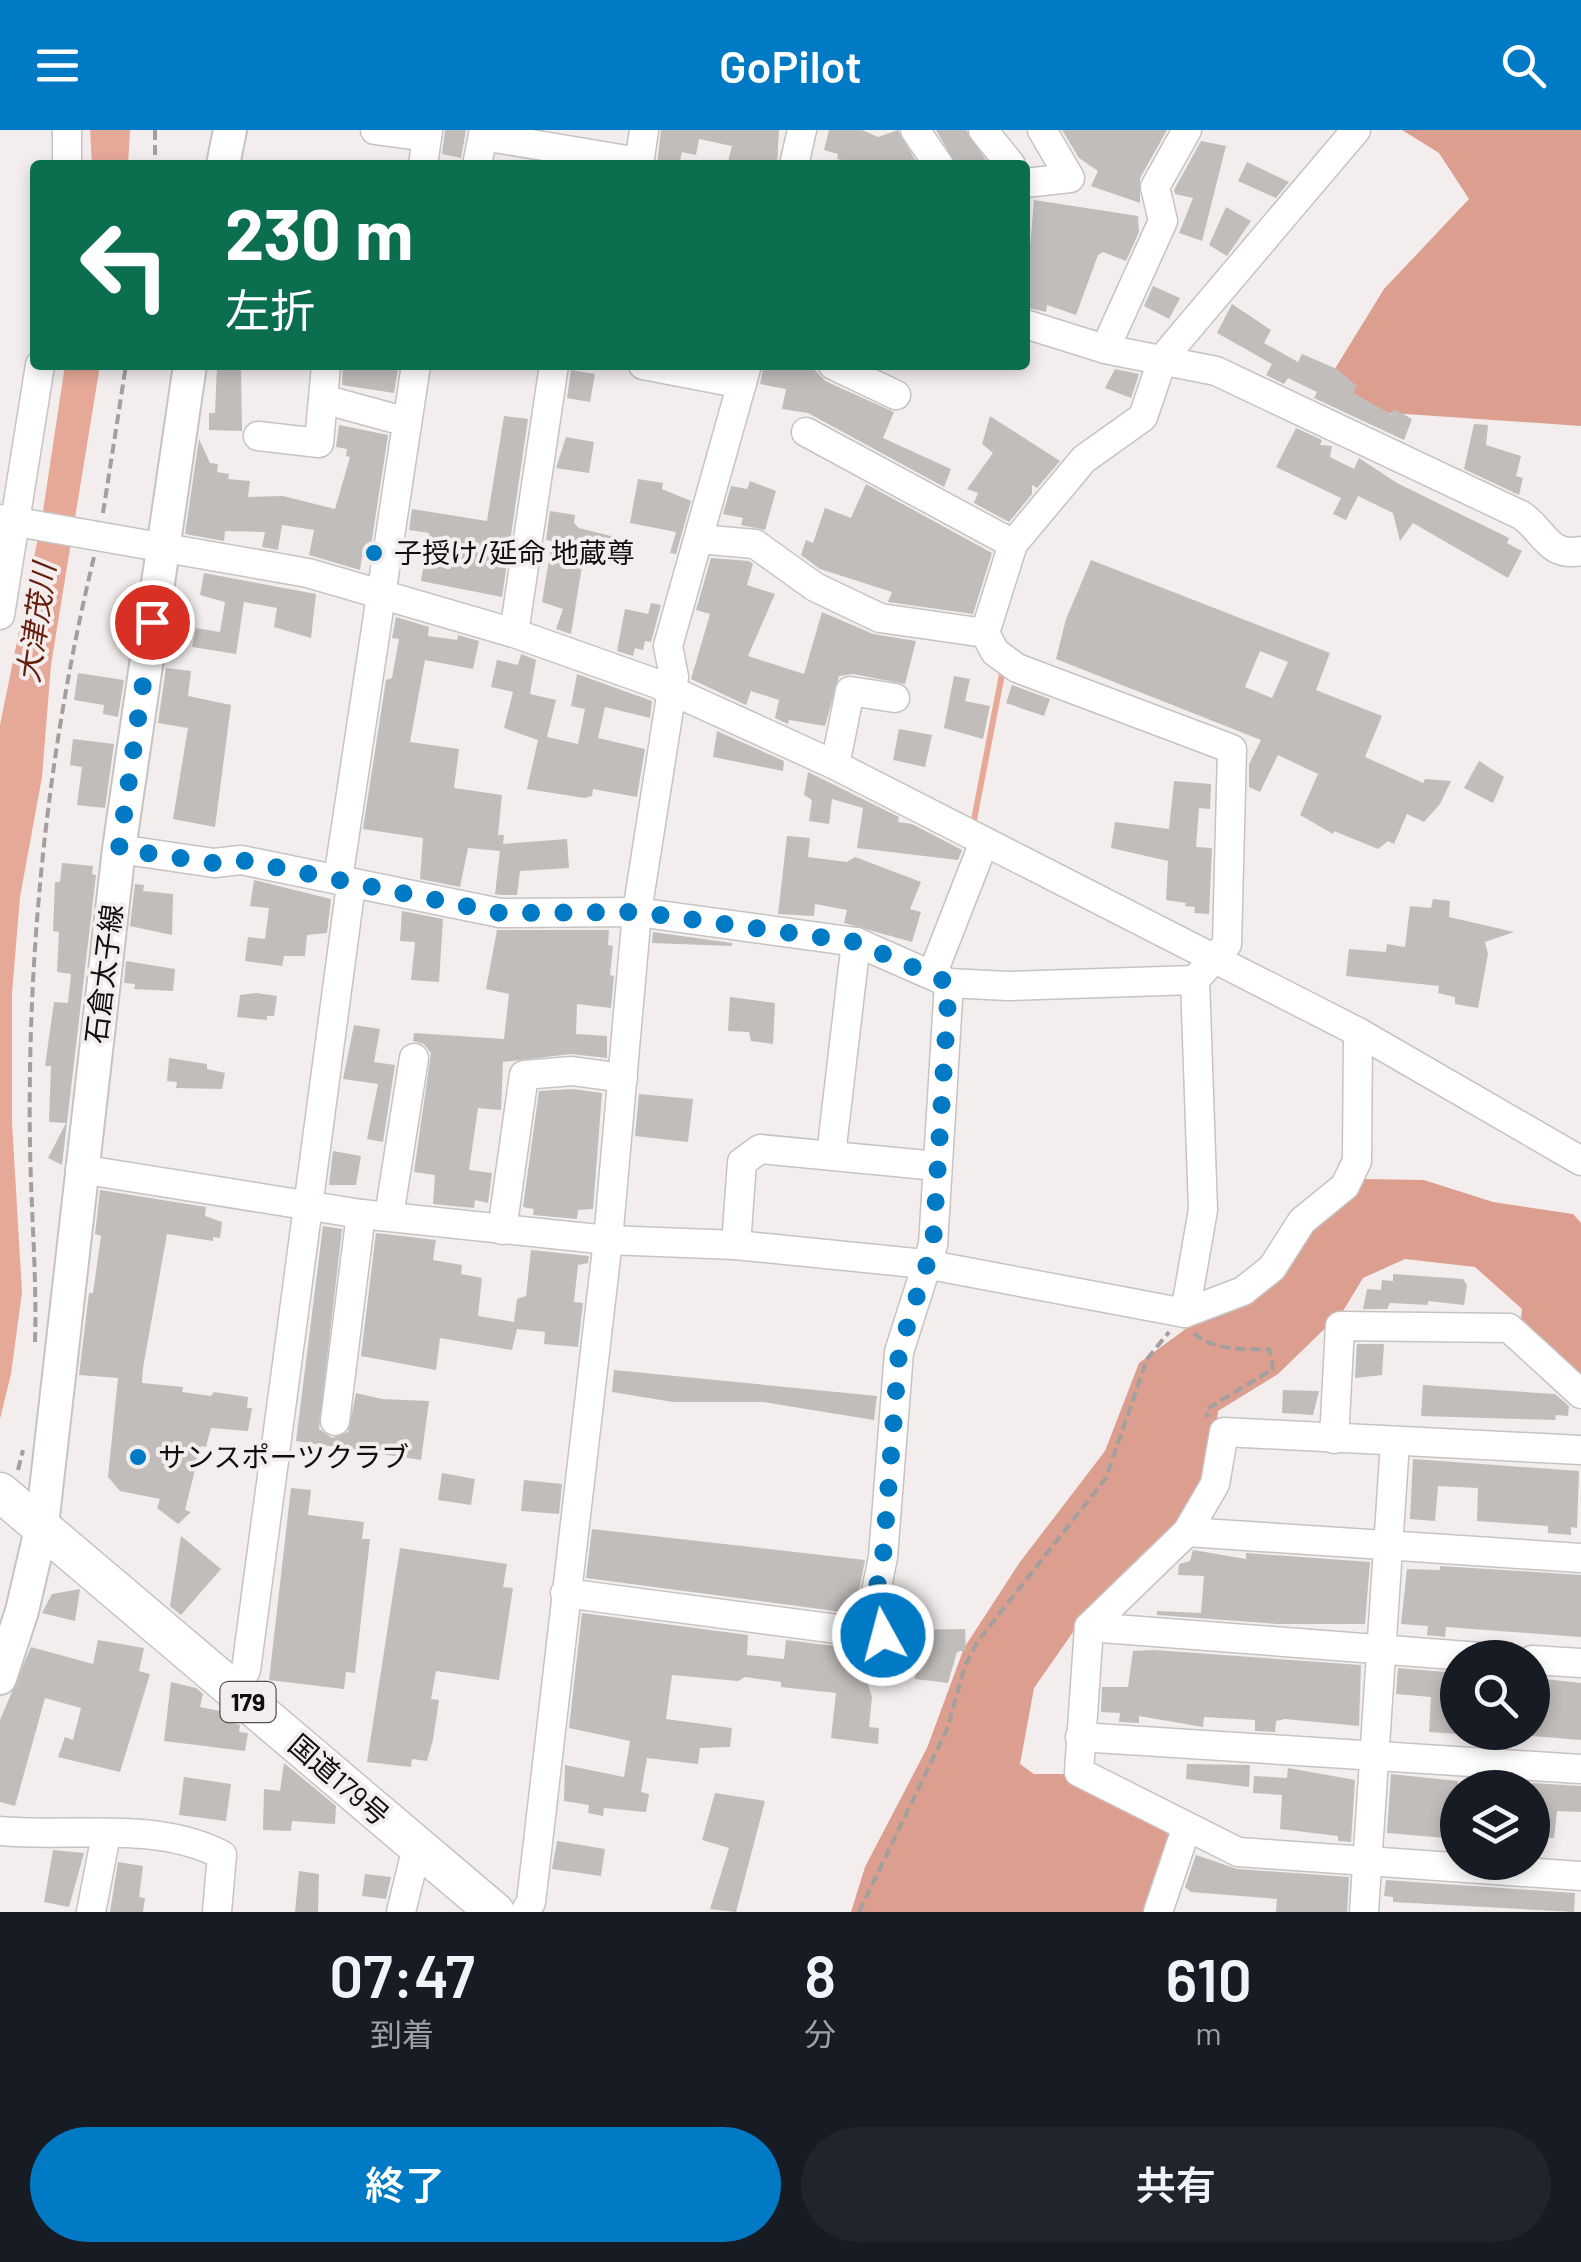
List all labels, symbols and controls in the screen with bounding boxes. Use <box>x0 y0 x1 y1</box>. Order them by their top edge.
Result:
icon: menu <box>30 38 85 93</box>
text: GoPilot <box>719 38 862 92</box>
icon: search <box>1496 38 1551 93</box>
text: 230 m <box>225 190 413 274</box>
icon: left <box>60 200 190 330</box>
text: 左折 <box>225 282 315 336</box>
place label: 子授け/延命 地蔵尊 <box>394 535 635 569</box>
marker: 子授け/延命 地蔵尊 <box>363 542 385 564</box>
water label: 大津茂川 <box>9 558 62 685</box>
pin <box>110 580 195 665</box>
icon: arrive <box>125 595 180 650</box>
street label: 石倉太子線 <box>78 902 128 1045</box>
place label: サンスポーツクラブ <box>158 1439 409 1473</box>
marker: サンスポーツクラブ <box>127 1446 149 1468</box>
position arrow <box>831 1583 935 1687</box>
map controls <box>1440 1640 1550 1880</box>
button: search <box>1440 1640 1550 1750</box>
road number: 179 <box>220 1682 276 1722</box>
street label: 国道179号 <box>283 1727 397 1832</box>
button: layers <box>1440 1770 1550 1880</box>
text: 07:47 <box>329 1938 475 2010</box>
text: 8 <box>804 1938 836 2010</box>
text: 610 <box>1165 1942 1252 2014</box>
text: m <box>1195 2013 1222 2051</box>
text: 到着 <box>370 2014 434 2052</box>
text: 分 <box>804 2014 836 2052</box>
button: 終了 <box>30 2127 781 2242</box>
button: 共有 <box>801 2127 1551 2242</box>

